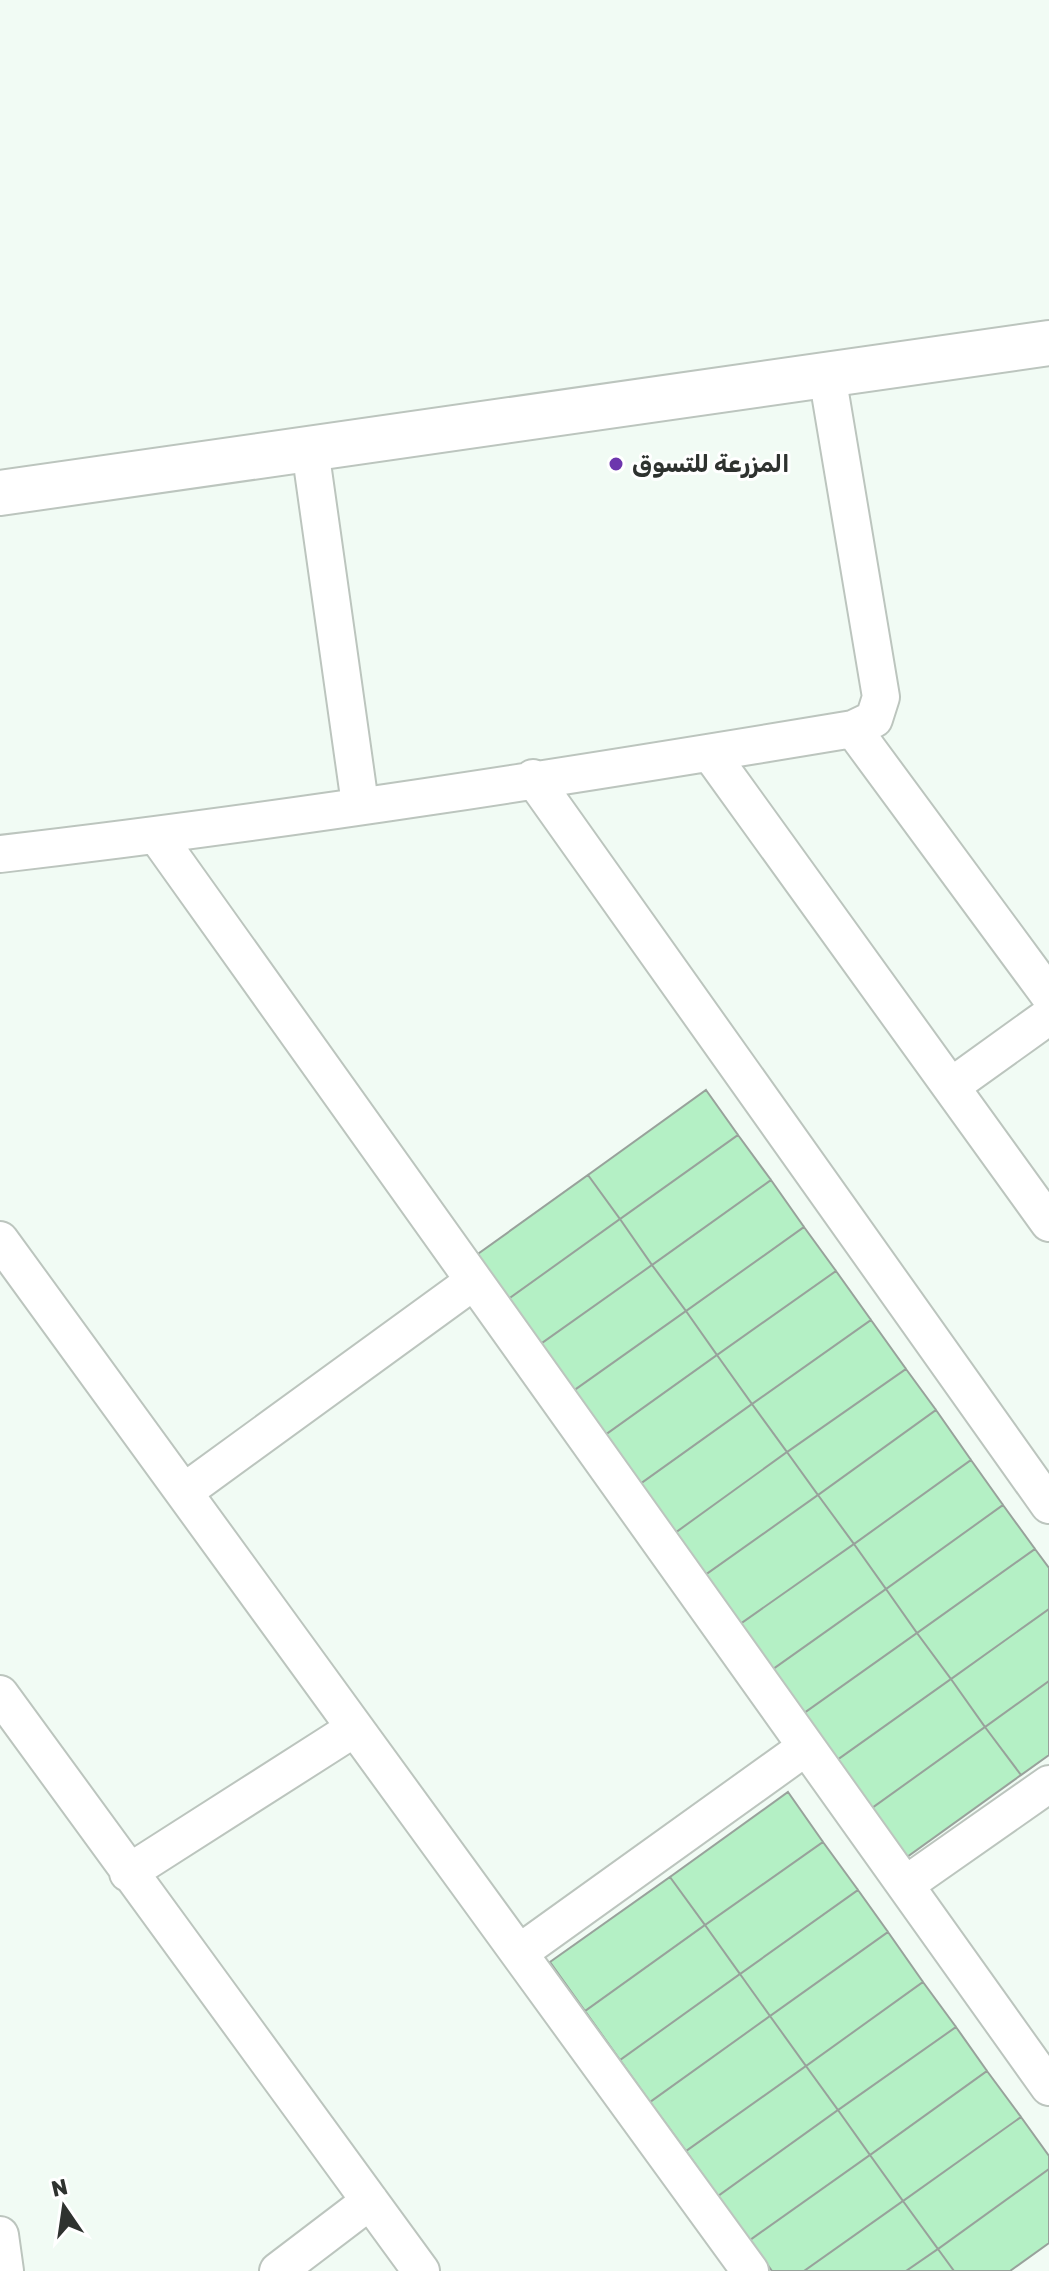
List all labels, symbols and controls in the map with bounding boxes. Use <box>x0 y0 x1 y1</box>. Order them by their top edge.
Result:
place label: المزرعة للتسوق <box>632 450 789 478</box>
marker: المزرعة للتسوق <box>607 455 625 473</box>
north arrow <box>24 2167 104 2247</box>
text: N <box>49 2173 70 2203</box>

